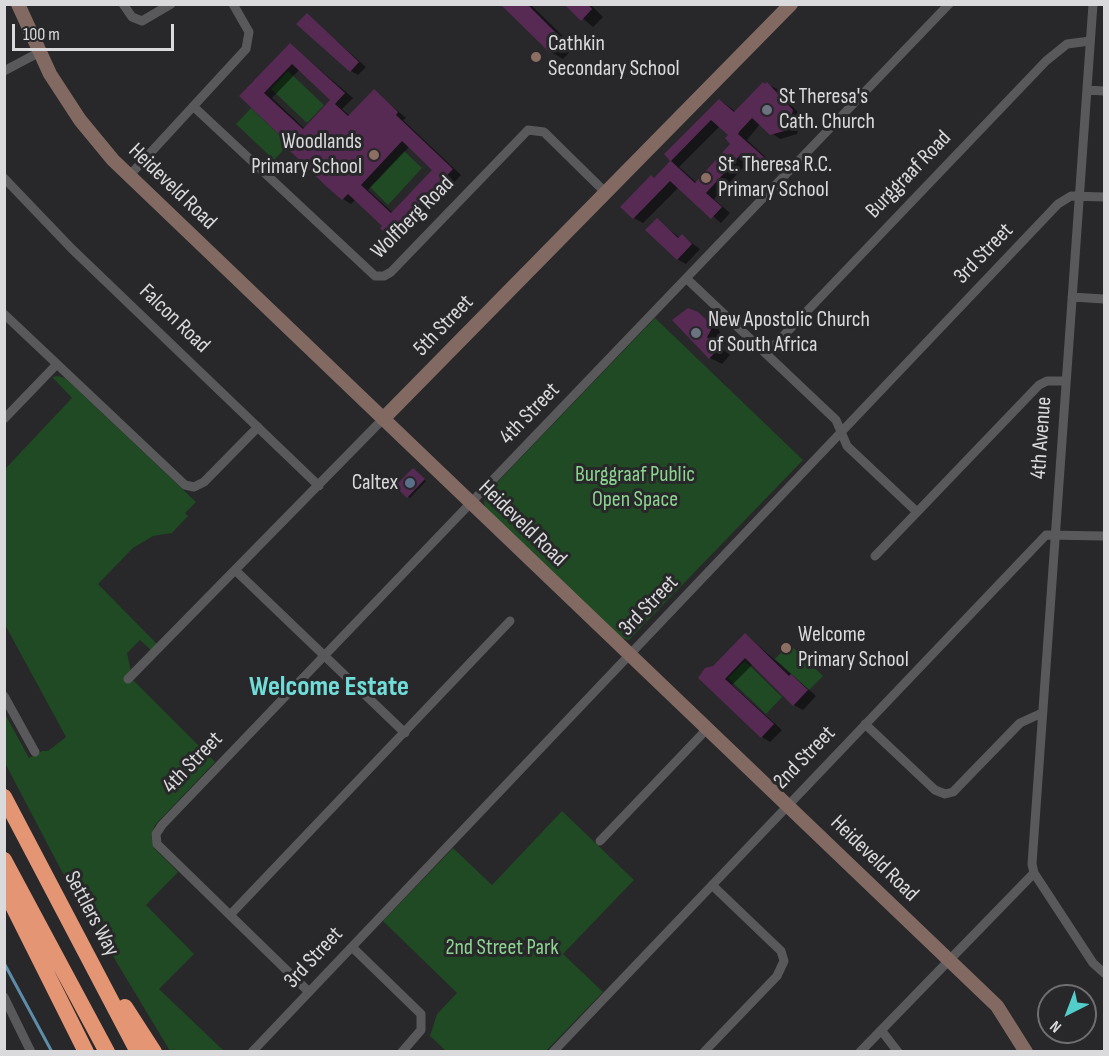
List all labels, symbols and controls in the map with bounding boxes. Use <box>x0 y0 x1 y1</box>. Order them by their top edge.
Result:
scale bar <box>15 12 177 50</box>
text: 100 m <box>23 24 60 45</box>
place label: Cathkin Secondary School <box>548 31 680 82</box>
marker: Cathkin Secondary School <box>529 50 543 64</box>
place label: St Theresa's Cath. Church <box>779 84 875 136</box>
marker: St Theresa's Cath. Church <box>760 103 774 117</box>
street label: Burggraaf Road <box>861 126 957 224</box>
place label: Woodlands Primary School <box>251 129 362 180</box>
street label: Heideveld Road <box>122 138 222 236</box>
marker: Woodlands Primary School <box>367 148 381 162</box>
place label: St. Theresa R.C. Primary School <box>718 152 832 204</box>
street label: Wolfberg Road <box>366 171 460 265</box>
marker: St. Theresa R.C. Primary School <box>699 171 713 185</box>
street label: 3rd Street <box>949 218 1019 290</box>
street label: Falcon Road <box>133 279 215 359</box>
street label: 5th Street <box>409 290 479 362</box>
place label: New Apostolic Church of South Africa <box>708 307 870 358</box>
marker: New Apostolic Church of South Africa <box>689 326 703 340</box>
street label: 4th Street <box>494 378 566 450</box>
street label: 4th Avenue <box>1026 396 1058 480</box>
park label: Burggraaf Public Open Space <box>575 462 695 514</box>
place label: Caltex <box>352 470 398 496</box>
street label: Heideveld Road <box>472 475 572 573</box>
marker: Caltex <box>403 476 417 490</box>
street label: 3rd Street <box>614 570 684 642</box>
place label: Welcome Primary School <box>798 622 909 674</box>
marker: Welcome Primary School <box>779 641 793 655</box>
district label: Welcome Estate <box>249 671 409 705</box>
street label: 2nd Street <box>769 721 841 795</box>
street label: 4th Street <box>157 727 229 799</box>
street label: Heideveld Road <box>824 810 924 908</box>
street label: Settlers Way <box>58 867 124 961</box>
street label: 3rd Street <box>279 922 349 994</box>
park label: 2nd Street Park <box>445 935 559 961</box>
north arrow <box>1037 984 1097 1044</box>
text: N <box>1046 1016 1065 1036</box>

